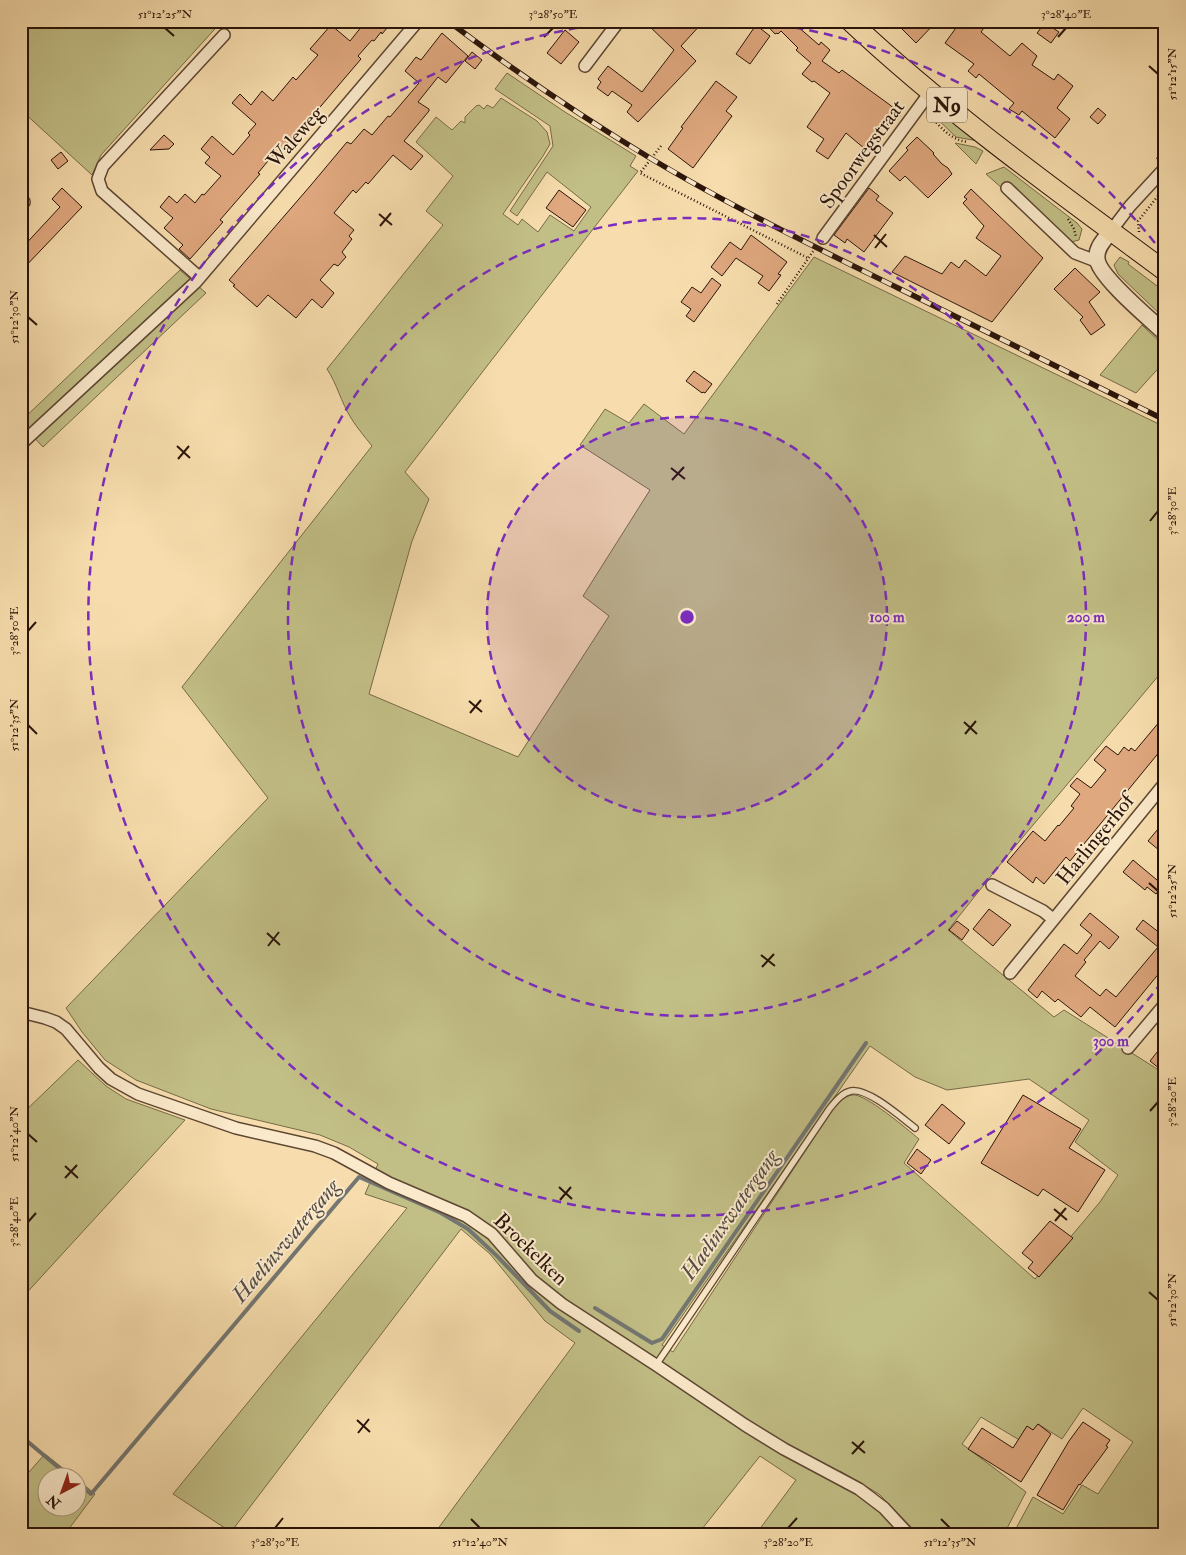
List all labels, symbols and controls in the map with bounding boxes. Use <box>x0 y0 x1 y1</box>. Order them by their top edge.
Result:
text: 51°12'25"N <box>138 7 193 22</box>
text: 3°28'50"E <box>529 7 578 22</box>
text: 3°28'40"E <box>1041 7 1091 22</box>
text: 51°12'15"N <box>1165 47 1180 100</box>
road number: N9 <box>927 88 967 122</box>
street label: Spoorwegstraat <box>814 94 911 214</box>
street label: Waleweg <box>260 100 330 175</box>
text: 51°12'30"N <box>7 290 22 344</box>
text: 3°28'30"E <box>1165 487 1180 535</box>
text: 3°28'50"E <box>7 606 22 655</box>
centre of rings <box>678 608 696 626</box>
text: 100 m <box>869 608 905 627</box>
text: 200 m <box>1067 608 1105 627</box>
text: 51°12'35"N <box>7 698 22 752</box>
street label: Harlingerhof <box>1050 786 1143 891</box>
text: 51°12'25"N <box>1165 863 1180 918</box>
text: 300 m <box>1093 1032 1129 1051</box>
text: 3°28'20"E <box>1165 1077 1180 1127</box>
text: 51°12'40"N <box>7 1106 22 1162</box>
water label: Haelinxwatergang <box>674 1143 786 1286</box>
water label: Haelinxwatergang <box>225 1172 346 1309</box>
text: 3°28'40"E <box>7 1197 22 1247</box>
street label: Broekelken <box>488 1207 574 1292</box>
text: 51°12'30"N <box>1165 1273 1180 1327</box>
north arrow <box>38 1468 88 1518</box>
text: N <box>43 1491 65 1513</box>
text: 3°28'30"E <box>251 1535 299 1550</box>
text: 51°12'40"N <box>452 1535 508 1550</box>
text: 3°28'20"E <box>763 1535 813 1550</box>
text: 51°12'35"N <box>923 1535 977 1550</box>

